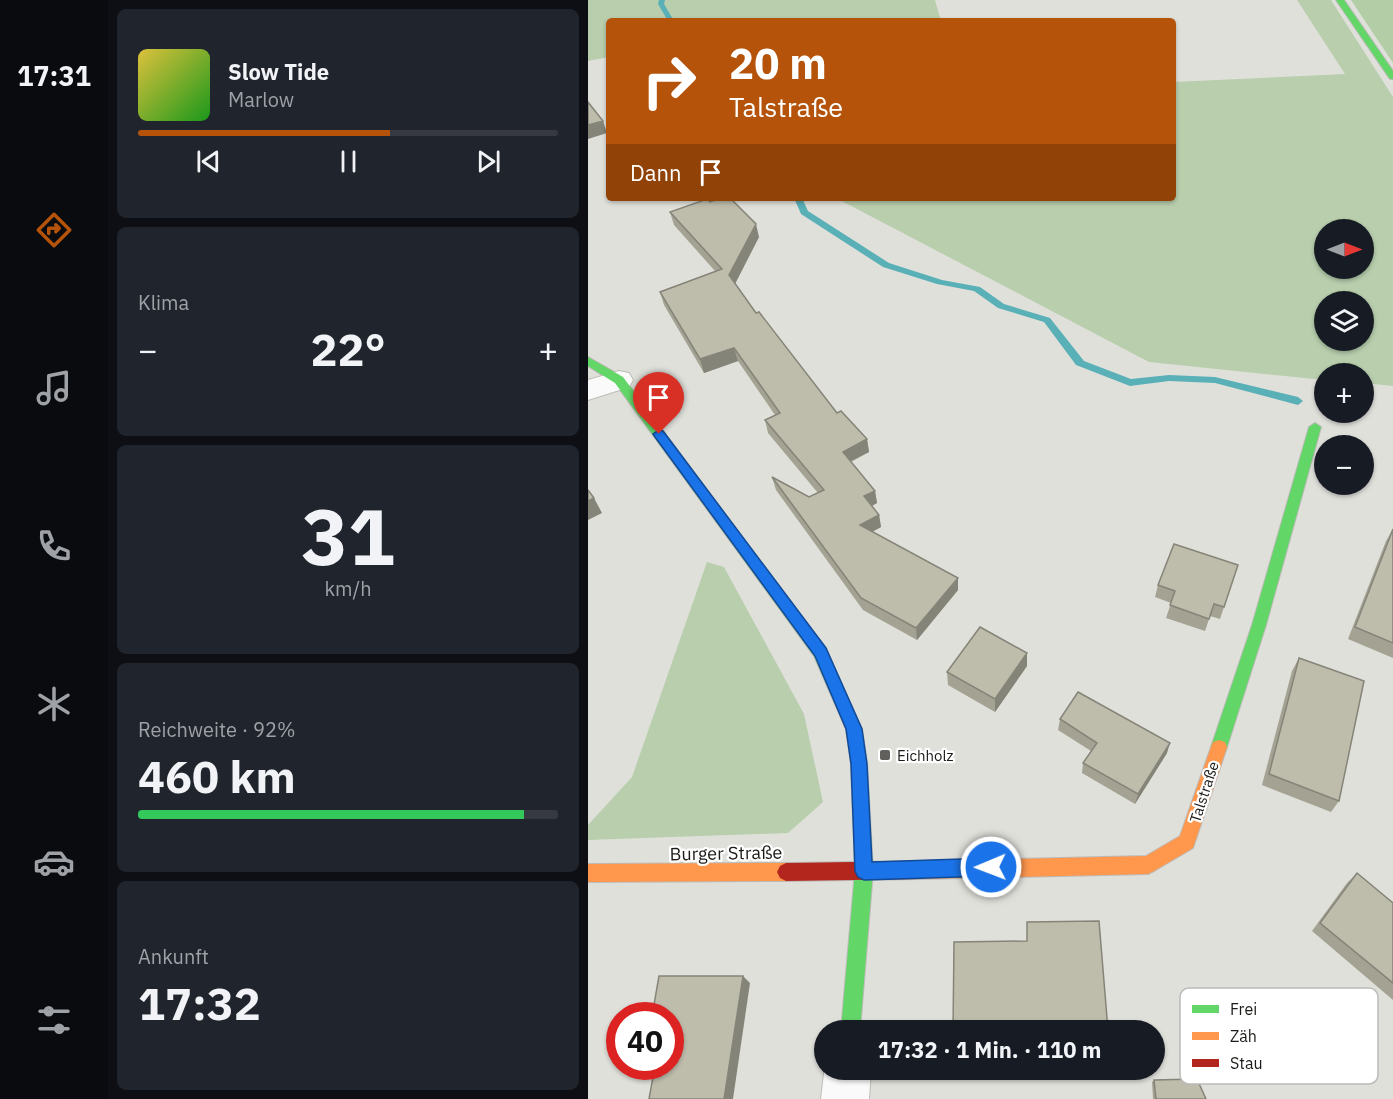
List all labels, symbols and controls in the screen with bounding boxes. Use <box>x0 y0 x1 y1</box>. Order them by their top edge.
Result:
text: 20 m <box>729 36 827 91</box>
icon: right <box>630 42 708 120</box>
text: Slow Tide <box>228 57 329 86</box>
text: 17:31 <box>17 58 91 93</box>
text: Marlow <box>228 86 294 113</box>
text: Talstraße <box>729 89 843 124</box>
icon: previous <box>192 145 225 178</box>
icon: pause <box>332 145 365 178</box>
icon: next <box>472 145 505 178</box>
icon: arrive <box>694 156 727 189</box>
text: Dann <box>630 158 682 187</box>
icon: directions <box>33 209 75 251</box>
north arrow <box>1314 219 1374 279</box>
map controls <box>1314 219 1374 495</box>
text: Klima <box>138 289 189 316</box>
button: layers <box>1314 291 1374 351</box>
text: 22° <box>310 320 386 378</box>
text: − <box>138 328 158 371</box>
text: + <box>538 328 558 371</box>
button: + <box>1314 363 1374 423</box>
icon: music <box>33 367 75 409</box>
pin <box>633 372 684 434</box>
icon: arrive <box>642 381 675 414</box>
button: − <box>1314 435 1374 495</box>
text: 31 <box>301 485 395 586</box>
icon: phone <box>33 525 75 567</box>
text: km/h <box>324 575 372 602</box>
icon: climate <box>33 683 75 725</box>
text: Reichweite · 92% <box>138 716 295 743</box>
place label: Eichholz <box>897 746 954 765</box>
text: 460 km <box>138 747 296 805</box>
marker: Eichholz <box>878 748 892 762</box>
street label: Talstraße <box>1185 759 1223 825</box>
position arrow <box>959 835 1023 899</box>
icon: car <box>33 841 75 883</box>
street label: Burger Straße <box>669 841 783 865</box>
text: Ankunft <box>138 943 209 970</box>
text: 17:32 <box>138 974 261 1032</box>
legend <box>1180 988 1378 1084</box>
icon: filters <box>33 999 75 1041</box>
text: Frei <box>1230 999 1257 1019</box>
speed limit sign: 40 <box>606 1002 684 1080</box>
text: Zäh <box>1230 1026 1257 1046</box>
text: 17:32 · 1 Min. · 110 m <box>878 1035 1101 1064</box>
text: Stau <box>1230 1053 1263 1073</box>

